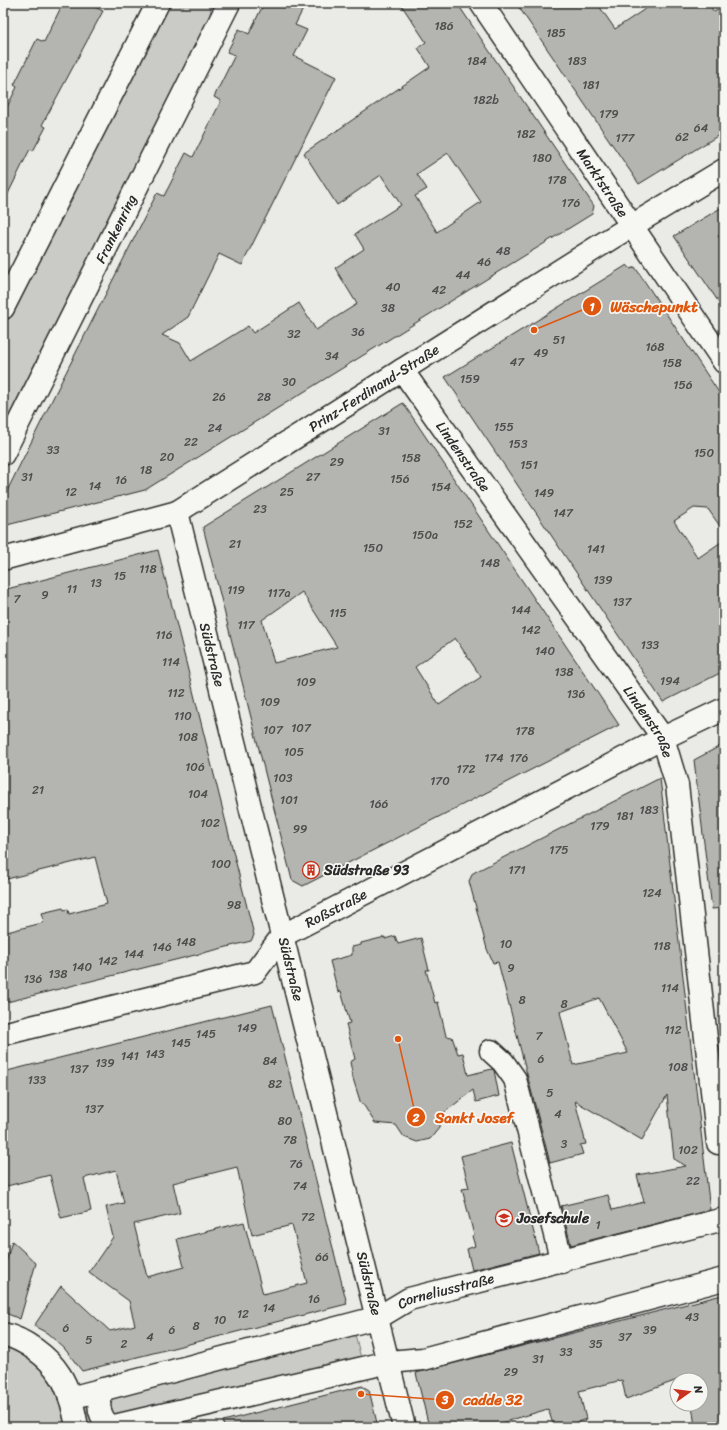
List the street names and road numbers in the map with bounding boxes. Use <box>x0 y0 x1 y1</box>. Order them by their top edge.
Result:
street label: Marktstraße <box>570 143 635 223</box>
street label: Frankenring <box>88 190 144 268</box>
street label: Prinz-Ferdinand-Straße <box>303 337 444 439</box>
street label: Lindenstraße <box>429 416 497 497</box>
street label: Südstraße <box>192 620 232 689</box>
street label: Lindenstraße <box>617 680 681 761</box>
street label: Roßstraße <box>300 881 371 935</box>
street label: Südstraße <box>271 934 311 1004</box>
street label: Südstraße <box>349 1249 389 1318</box>
street label: Corneliusstraße <box>392 1265 497 1316</box>

